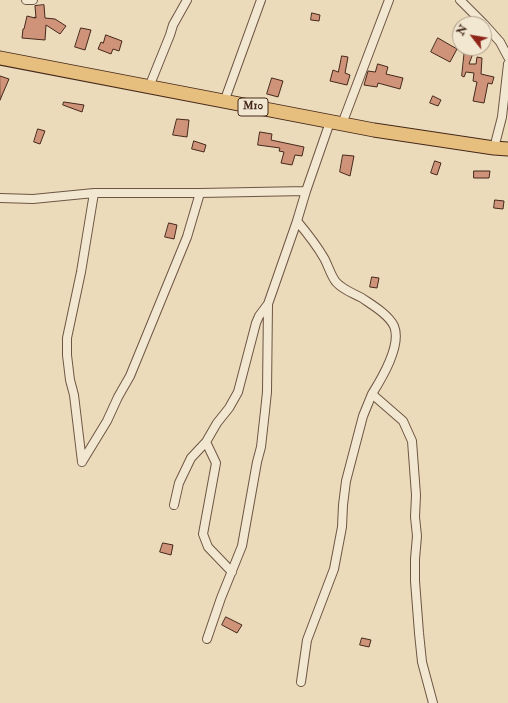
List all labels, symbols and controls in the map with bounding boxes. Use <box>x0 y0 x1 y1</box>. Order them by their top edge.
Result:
north arrow <box>452 16 492 56</box>
text: N <box>454 23 470 38</box>
road number: M10 <box>238 98 268 116</box>

